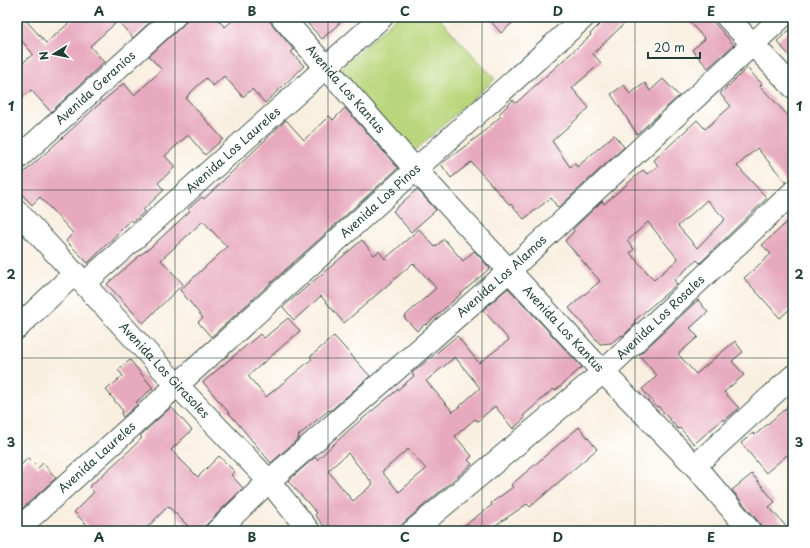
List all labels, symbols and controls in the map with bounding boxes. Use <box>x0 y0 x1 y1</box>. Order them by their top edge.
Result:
text: A <box>94 1 104 20</box>
text: B <box>248 1 257 20</box>
text: C <box>400 1 410 20</box>
text: D <box>553 1 563 20</box>
text: E <box>707 1 715 20</box>
north arrow <box>34 34 74 74</box>
scale bar <box>648 34 700 60</box>
text: 20 m <box>654 38 685 56</box>
street label: Avenida Los Kantus <box>302 40 390 137</box>
street label: Avenida Geranios <box>51 46 139 128</box>
text: N <box>34 50 53 62</box>
text: 1 <box>8 96 14 115</box>
text: 1 <box>796 96 802 115</box>
street label: Avenida Los Laureles <box>181 102 284 197</box>
street label: Avenida Los Pinos <box>335 159 424 242</box>
street label: Avenida Los Alamos <box>452 230 550 321</box>
text: 2 <box>6 264 16 283</box>
text: 2 <box>794 264 804 283</box>
street label: Avenida Los Rosales <box>612 270 709 363</box>
street label: Avenida Los Kantus <box>519 281 609 376</box>
street label: Avenida Los Girasoles <box>115 318 215 422</box>
street label: Avenida Laureles <box>54 417 140 497</box>
text: 3 <box>7 432 16 451</box>
text: 3 <box>795 432 804 451</box>
text: A <box>94 527 104 546</box>
text: B <box>248 527 257 546</box>
text: C <box>400 527 410 546</box>
text: D <box>553 527 563 546</box>
text: E <box>707 527 715 546</box>

